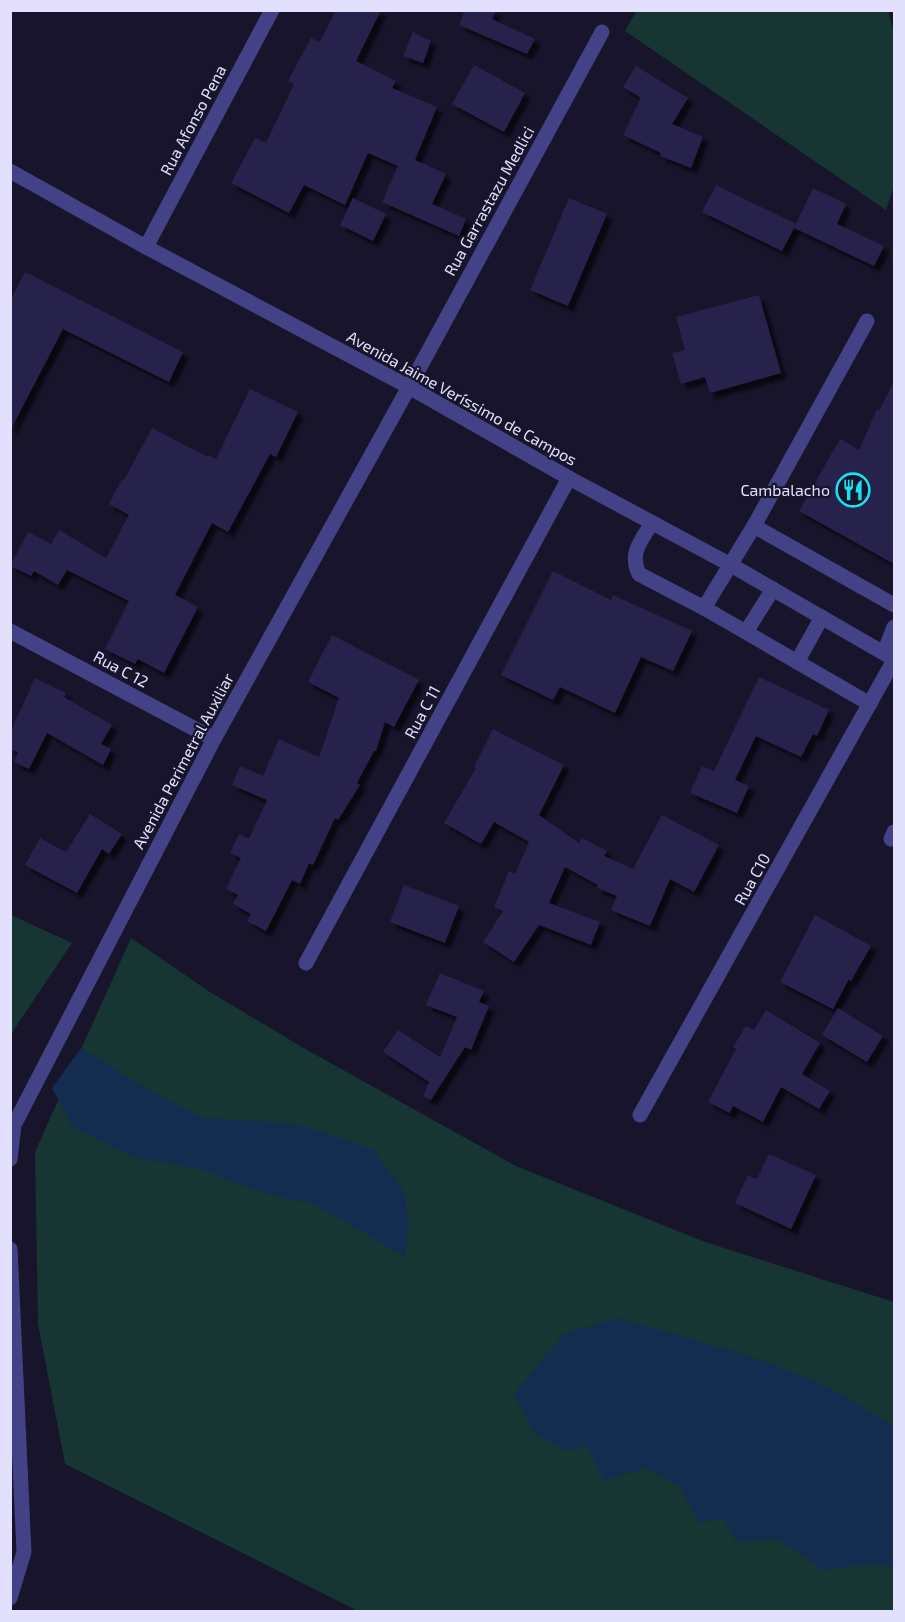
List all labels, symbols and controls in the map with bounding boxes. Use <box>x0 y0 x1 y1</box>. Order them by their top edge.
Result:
street label: Rua Afonso Pena <box>156 61 230 178</box>
street label: Rua Garrastazu Medlici <box>440 123 538 279</box>
street label: Avenida Jaime Veríssimo de Campos <box>344 326 580 469</box>
restaurant icon: Cambalacho <box>835 472 871 508</box>
place label: Cambalacho <box>740 480 830 499</box>
street label: Rua C 12 <box>91 646 152 691</box>
street label: Avenida Perimetral Auxiliar <box>128 669 237 852</box>
street label: Rua C 11 <box>400 682 443 741</box>
street label: Rua C10 <box>730 849 774 908</box>

